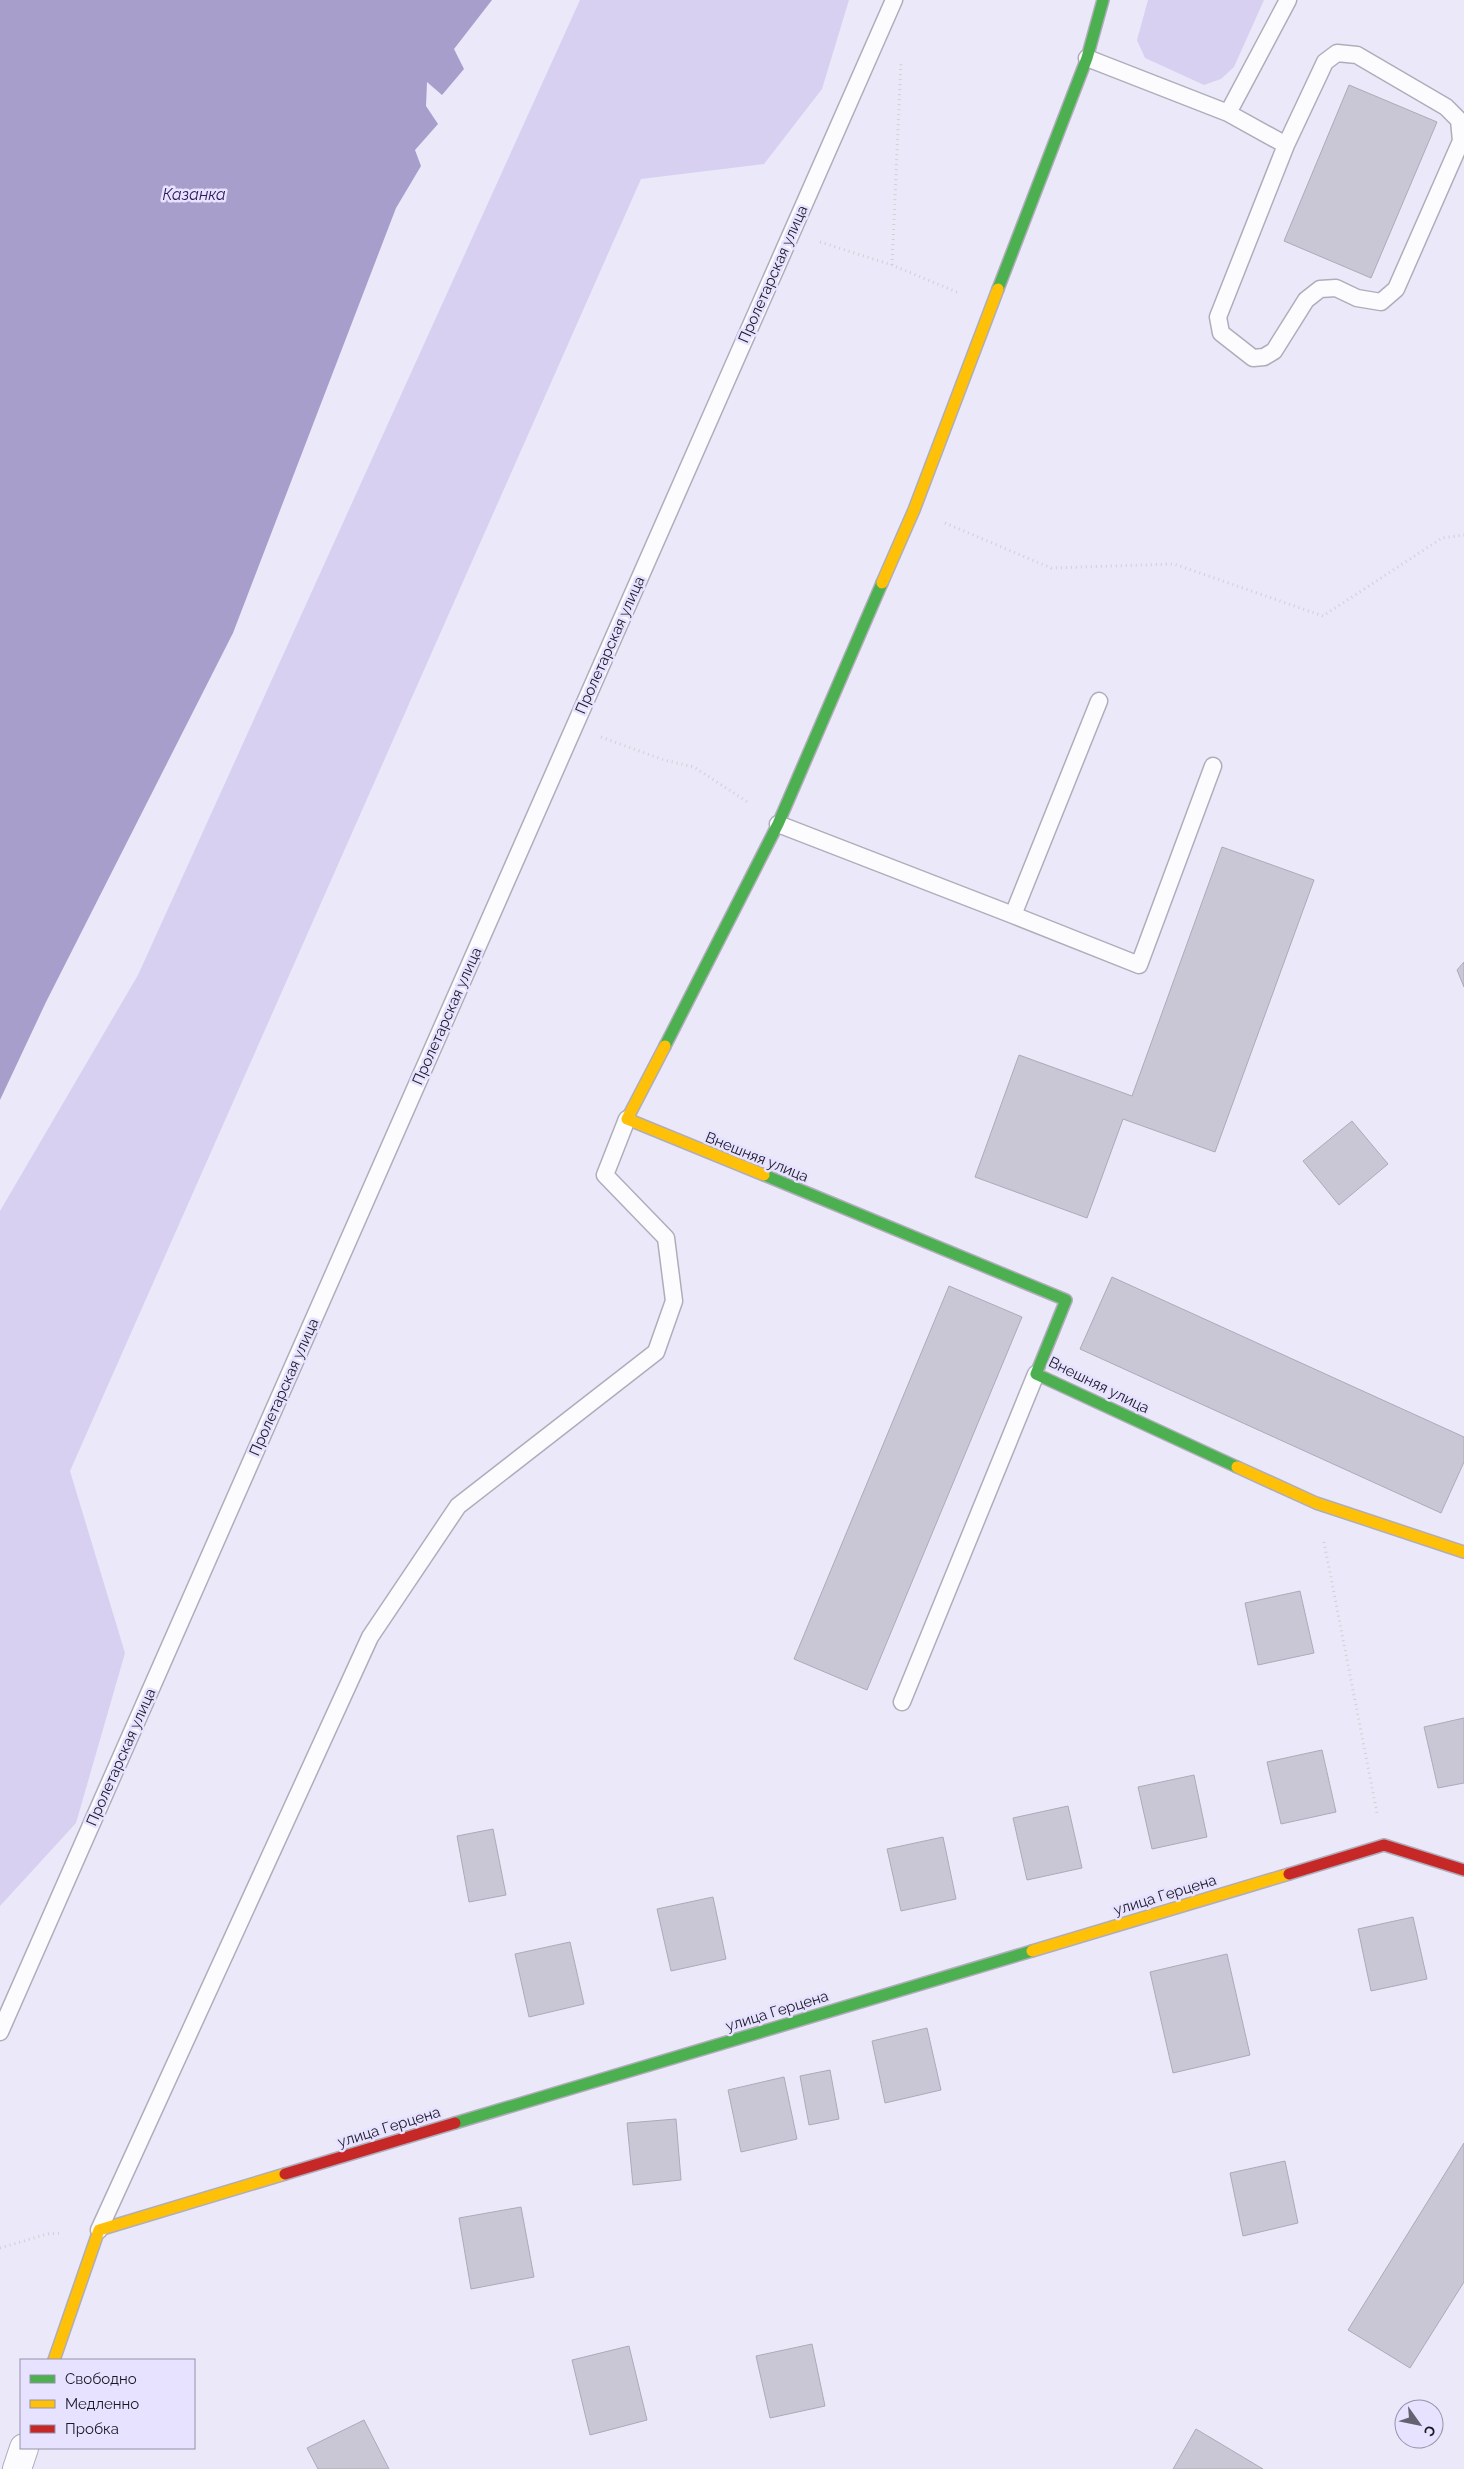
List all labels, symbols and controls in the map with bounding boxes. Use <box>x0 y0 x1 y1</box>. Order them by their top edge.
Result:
water label: Казанка <box>162 185 226 204</box>
street label: Пролетарская улица <box>735 202 811 346</box>
street label: Пролетарская улица <box>572 573 648 717</box>
street label: Пролетарская улица <box>409 944 485 1088</box>
street label: Внешняя улица <box>703 1128 811 1186</box>
street label: Пролетарская улица <box>246 1315 322 1459</box>
street label: Внешняя улица <box>1046 1353 1152 1417</box>
street label: Пролетарская улица <box>83 1685 159 1829</box>
street label: улица Герцена <box>1111 1871 1219 1919</box>
street label: улица Герцена <box>723 1987 831 2035</box>
street label: улица Герцена <box>335 2103 443 2151</box>
legend <box>20 2359 195 2449</box>
text: Свободно <box>65 2370 137 2388</box>
text: Медленно <box>65 2395 139 2413</box>
north arrow <box>1394 2399 1444 2449</box>
text: Пробка <box>65 2420 119 2438</box>
text: С <box>1420 2423 1439 2440</box>

